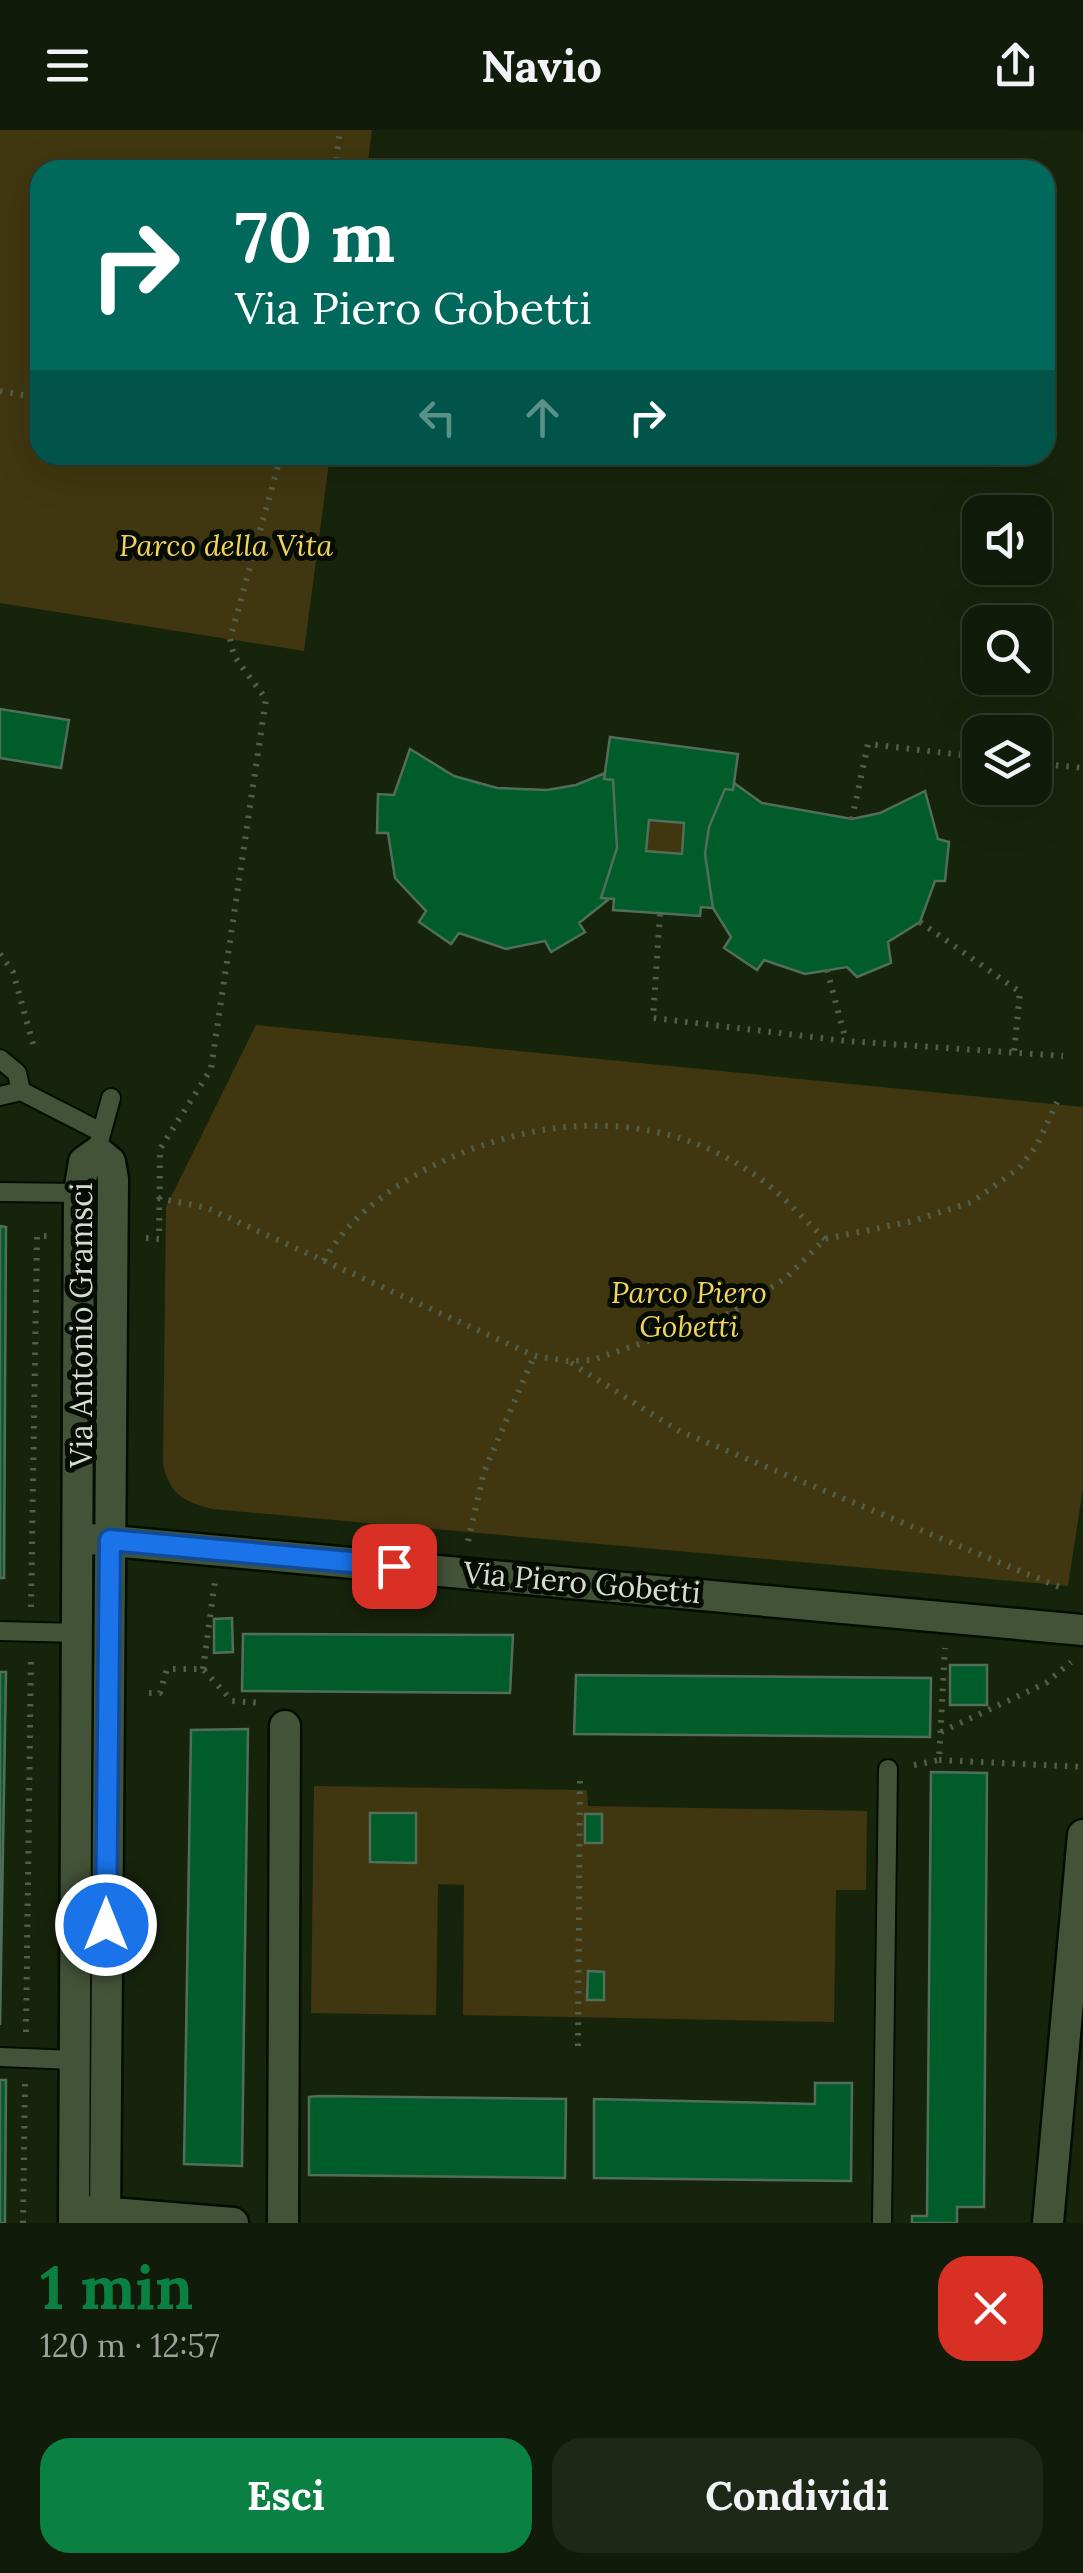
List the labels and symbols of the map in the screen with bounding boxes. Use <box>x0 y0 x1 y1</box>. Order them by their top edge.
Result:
park label: Parco della Vita <box>119 526 333 564</box>
street label: Via Antonio Gramsci <box>62 1182 100 1469</box>
park label: Parco Piero Gobetti <box>611 1273 767 1345</box>
pin <box>352 1524 437 1609</box>
street label: Via Piero Gobetti <box>461 1553 702 1611</box>
position arrow <box>54 1873 158 1977</box>

